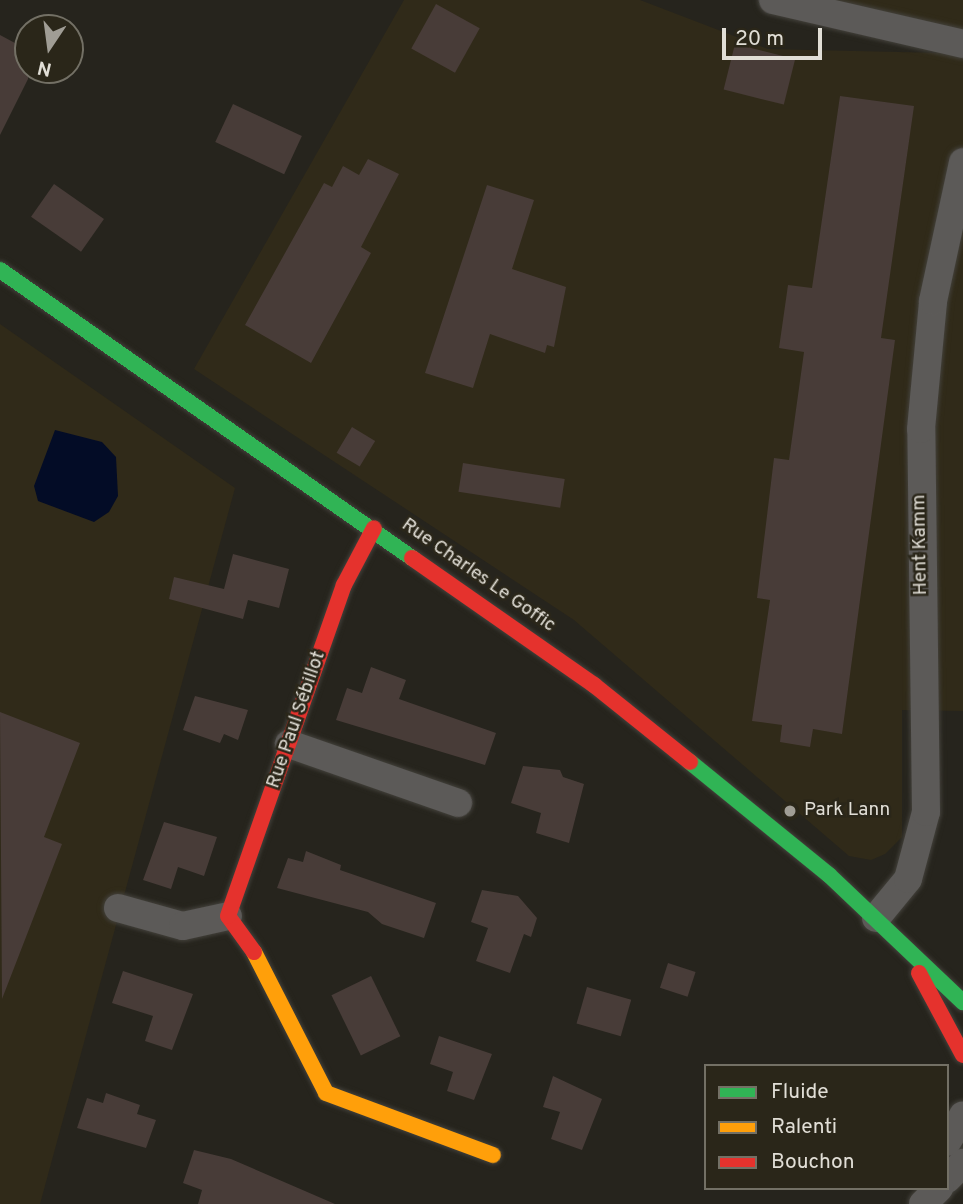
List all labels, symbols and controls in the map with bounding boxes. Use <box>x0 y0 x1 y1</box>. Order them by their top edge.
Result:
north arrow <box>14 14 84 84</box>
scale bar <box>725 14 825 58</box>
text: 20 m <box>735 26 784 53</box>
text: N <box>35 54 54 81</box>
street label: Hent Kamm <box>909 494 933 596</box>
street label: Rue Charles Le Goffic <box>397 514 559 638</box>
street label: Rue Paul Sébillot <box>263 648 331 792</box>
place label: Park Lann <box>804 800 890 822</box>
marker: Park Lann <box>782 803 798 819</box>
legend <box>704 1064 949 1190</box>
text: Fluide <box>771 1079 829 1106</box>
text: Ralenti <box>771 1114 837 1141</box>
text: Bouchon <box>771 1149 854 1176</box>

